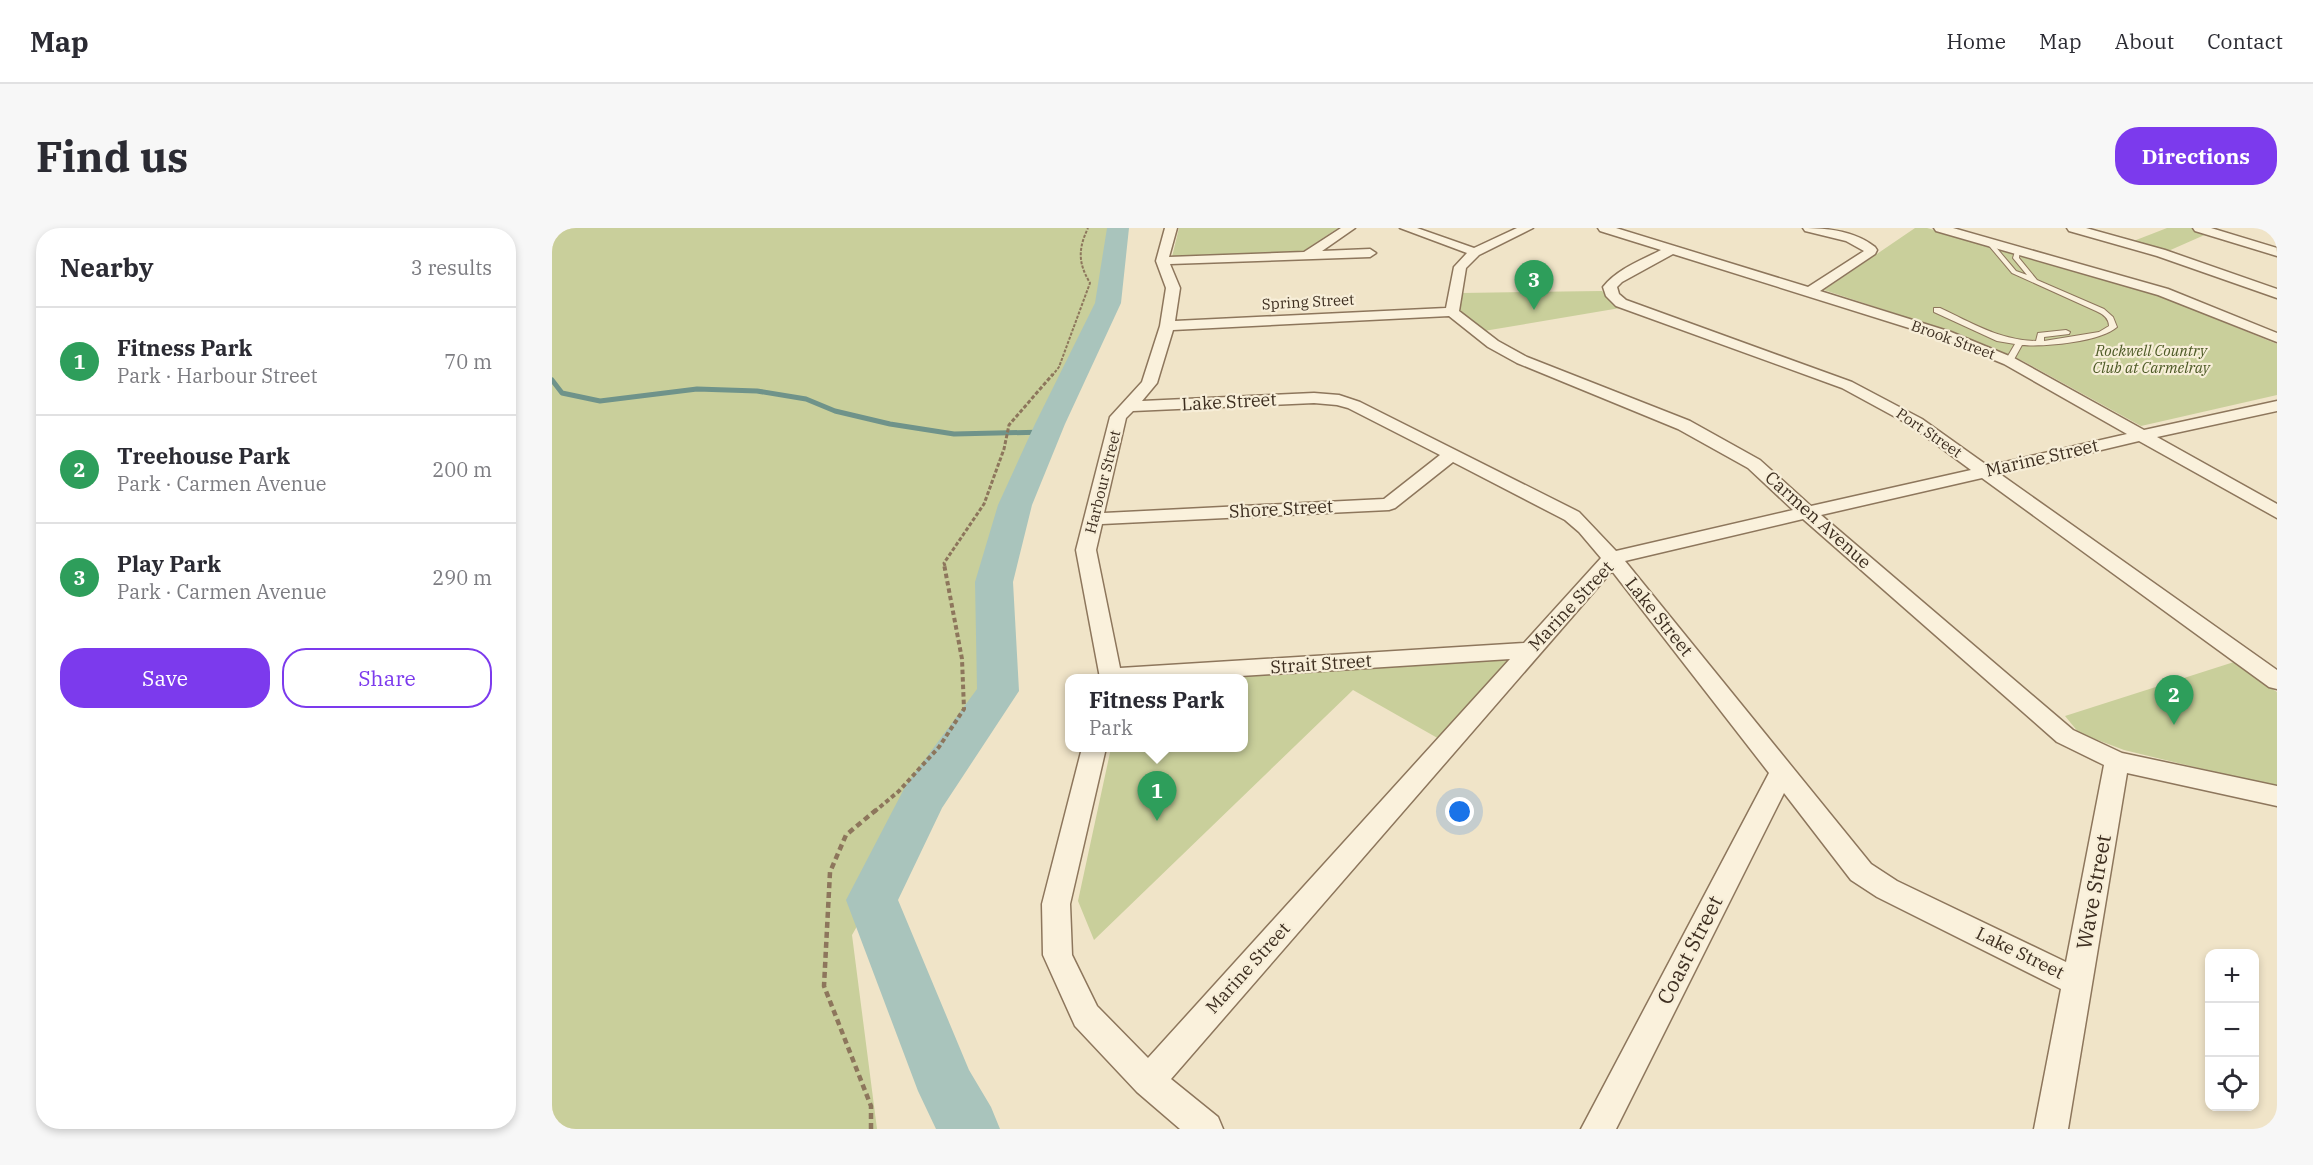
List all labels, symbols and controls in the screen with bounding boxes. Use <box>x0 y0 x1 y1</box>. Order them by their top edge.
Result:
text: Map <box>30 23 89 60</box>
text: Home <box>1946 27 2006 55</box>
text: Map <box>2039 27 2082 55</box>
text: About <box>2115 27 2174 55</box>
text: Contact <box>2207 27 2283 55</box>
button: Directions <box>2115 127 2277 185</box>
text: Find us <box>36 129 188 184</box>
text: Nearby <box>60 250 154 284</box>
text: 3 results <box>411 254 492 281</box>
pin: 3 <box>1514 260 1554 310</box>
street label: Spring Street <box>1261 290 1355 313</box>
street label: Brook Street <box>1909 316 1998 364</box>
text: Fitness Park <box>117 333 252 362</box>
park label: Rockwell Country Club at Carmelray <box>2092 341 2211 377</box>
text: 1 <box>74 348 86 375</box>
text: 70 m <box>444 348 492 375</box>
text: Park · Harbour Street <box>117 362 317 389</box>
street label: Lake Street <box>1181 388 1277 415</box>
street label: Port Street <box>1893 404 1966 462</box>
street label: Harbour Street <box>1081 428 1125 535</box>
street label: Marine Street <box>1983 433 2101 482</box>
text: Treehouse Park <box>117 441 290 470</box>
text: 2 <box>74 456 86 483</box>
text: 200 m <box>432 456 492 483</box>
street label: Carmen Avenue <box>1760 466 1876 573</box>
text: Park · Carmen Avenue <box>117 470 326 497</box>
street label: Shore Street <box>1228 494 1334 523</box>
text: Play Park <box>117 549 221 578</box>
street label: Marine Street <box>1523 556 1618 656</box>
text: 3 <box>74 564 86 591</box>
text: 290 m <box>432 564 492 591</box>
street label: Lake Street <box>1621 572 1698 661</box>
text: Park · Carmen Avenue <box>117 578 326 605</box>
button: Save <box>60 648 270 708</box>
button: Share <box>282 648 492 708</box>
street label: Strait Street <box>1270 648 1372 679</box>
popup <box>1065 674 1248 752</box>
pin: 2 <box>2154 676 2194 725</box>
text: Fitness Park <box>1089 685 1224 714</box>
text: Park <box>1089 714 1133 741</box>
pin: 1 <box>1138 772 1176 821</box>
your location <box>1445 797 1474 826</box>
street label: Wave Street <box>2069 832 2117 952</box>
street label: Coast Street <box>1650 890 1728 1009</box>
street label: Marine Street <box>1201 917 1295 1018</box>
street label: Lake Street <box>1972 921 2068 984</box>
map controls <box>2205 949 2259 1111</box>
button: + <box>2205 949 2259 1003</box>
button: − <box>2205 1003 2259 1057</box>
button: locate <box>2205 1057 2259 1111</box>

